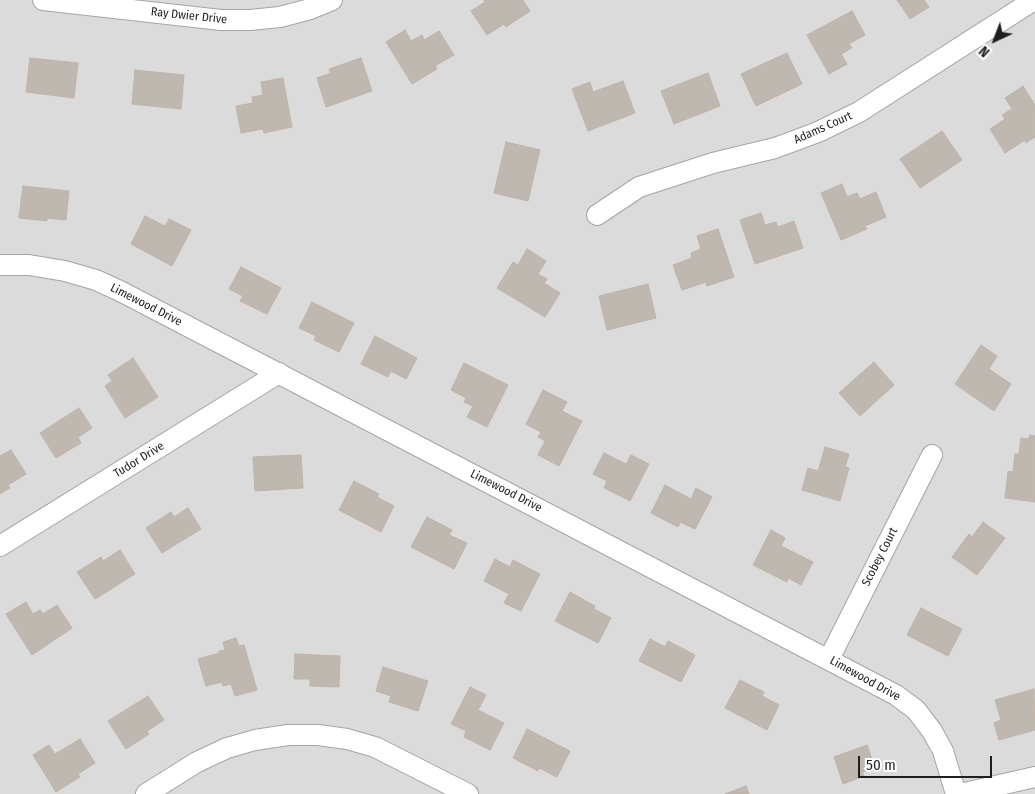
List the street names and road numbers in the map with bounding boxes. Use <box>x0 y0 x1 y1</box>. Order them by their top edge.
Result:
street label: Ray Dwier Drive <box>150 5 228 27</box>
street label: Adams Court <box>792 109 854 147</box>
street label: Limewood Drive <box>108 281 184 329</box>
street label: Tudor Drive <box>111 439 167 481</box>
street label: Limewood Drive <box>468 467 544 515</box>
street label: Scobey Court <box>859 525 901 589</box>
street label: Limewood Drive <box>827 654 903 704</box>

